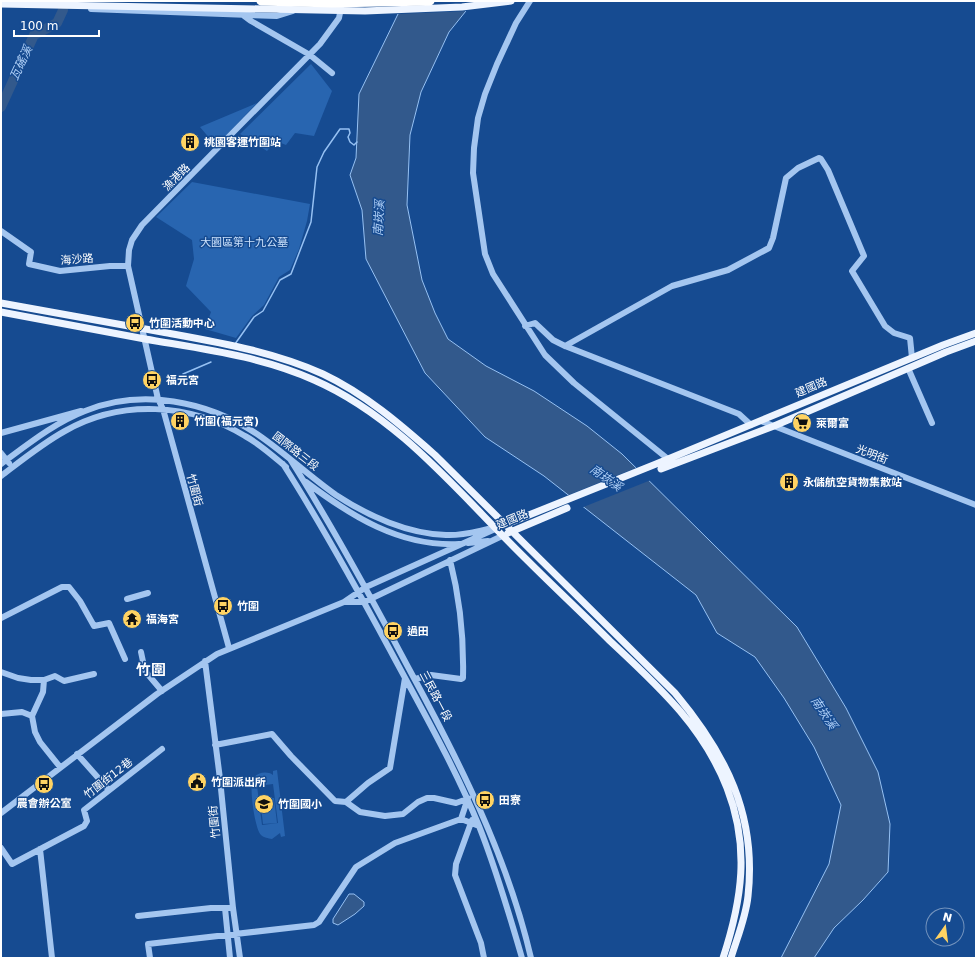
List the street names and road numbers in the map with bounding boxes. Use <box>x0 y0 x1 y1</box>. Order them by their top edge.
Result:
street label: 漁港路 <box>160 161 193 194</box>
street label: 海沙路 <box>60 252 94 267</box>
street label: 建國路 <box>793 375 829 400</box>
street label: 國際路三段 <box>270 429 321 473</box>
street label: 光明街 <box>854 442 890 466</box>
street label: 竹圍街 <box>184 473 205 508</box>
street label: 建國路 <box>494 507 530 532</box>
street label: 三民路一段 <box>417 669 454 724</box>
street label: 竹圍街12巷 <box>81 755 135 801</box>
street label: 竹圍街 <box>206 805 223 839</box>

